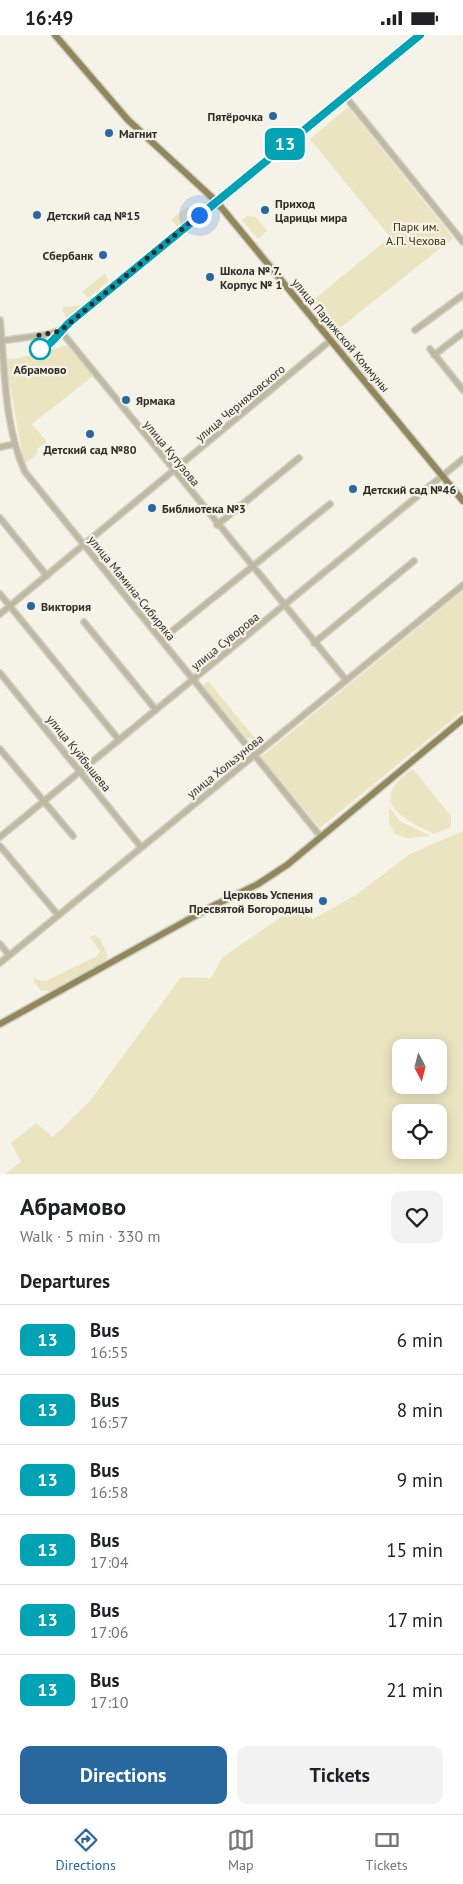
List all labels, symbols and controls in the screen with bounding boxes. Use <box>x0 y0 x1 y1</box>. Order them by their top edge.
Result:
text: 16:49 <box>25 6 73 30</box>
place label: Пятёрочка <box>207 109 263 124</box>
marker: Пятёрочка <box>267 110 279 122</box>
place label: Магнит <box>119 126 157 141</box>
marker: Магнит <box>103 127 115 139</box>
line badge: 13 <box>262 128 308 160</box>
text: 13 <box>275 132 295 155</box>
place label: Приход Царицы мира <box>275 196 347 225</box>
your location <box>187 203 212 228</box>
marker: Приход Царицы мира <box>259 204 271 216</box>
place label: Детский сад №15 <box>47 208 140 223</box>
marker: Детский сад №15 <box>31 209 43 221</box>
park label: Парк им. А.П. Чехова <box>386 219 446 248</box>
place label: Сбербанк <box>43 248 93 263</box>
marker: Сбербанк <box>97 249 109 261</box>
place label: Школа № 7. Корпус № 1 <box>220 263 282 292</box>
marker: Школа № 7. Корпус № 1 <box>204 271 216 283</box>
street label: улица Парижской Коммуны <box>289 275 393 395</box>
marker: Абрамово <box>29 338 51 360</box>
street label: улица Черняховского <box>192 361 288 445</box>
place label: Абрамово <box>13 362 67 377</box>
place label: Ярмака <box>136 393 175 408</box>
marker: Ярмака <box>120 394 132 406</box>
street label: улица Кутузова <box>141 417 203 489</box>
marker: Детский сад №80 <box>84 428 96 440</box>
place label: Детский сад №80 <box>43 442 137 457</box>
place label: Детский сад №46 <box>363 482 456 497</box>
marker: Детский сад №46 <box>347 483 359 495</box>
place label: Библиотека №3 <box>162 501 246 516</box>
marker: Библиотека №3 <box>146 502 158 514</box>
street label: улица Мамина-Сибиряка <box>85 533 179 643</box>
place label: Виктория <box>41 599 91 614</box>
marker: Виктория <box>25 600 37 612</box>
street label: улица Суворова <box>188 609 262 673</box>
street label: улица Куйбышева <box>43 712 115 794</box>
street label: улица Хользунова <box>184 731 266 801</box>
place label: Церковь Успения Пресвятой Богородицы <box>189 887 313 916</box>
marker: Церковь Успения Пресвятой Богородицы <box>317 895 329 907</box>
north arrow <box>392 1039 448 1094</box>
map controls <box>392 1039 447 1159</box>
button: locate <box>392 1104 447 1159</box>
text: Абрамово <box>20 1191 126 1222</box>
button: heart <box>391 1191 443 1243</box>
text: Walk · 5 min · 330 m <box>20 1226 160 1246</box>
text: Departures <box>20 1269 110 1293</box>
text: Bus <box>90 1318 119 1342</box>
text: 13 <box>37 1328 58 1351</box>
text: 6 min <box>397 1328 443 1352</box>
text: 16:55 <box>90 1342 128 1362</box>
text: Bus <box>90 1388 119 1412</box>
text: 13 <box>37 1398 58 1421</box>
text: 8 min <box>397 1398 443 1422</box>
text: 16:57 <box>90 1412 128 1432</box>
text: Bus <box>90 1458 119 1482</box>
text: 13 <box>37 1468 58 1491</box>
text: 9 min <box>397 1468 443 1492</box>
text: 16:58 <box>90 1482 128 1502</box>
text: Bus <box>90 1528 119 1552</box>
text: 13 <box>37 1538 58 1561</box>
text: 15 min <box>386 1538 443 1562</box>
text: 17:04 <box>90 1552 128 1572</box>
text: Bus <box>90 1598 119 1622</box>
text: 13 <box>37 1608 58 1631</box>
text: 17 min <box>387 1608 443 1632</box>
text: 17:06 <box>90 1622 128 1642</box>
text: Bus <box>90 1668 119 1692</box>
text: 13 <box>37 1678 58 1701</box>
text: 21 min <box>386 1678 443 1702</box>
text: 17:10 <box>90 1692 128 1712</box>
button: Directions <box>20 1746 227 1804</box>
button: Tickets <box>237 1746 443 1804</box>
tab: Directions <box>55 1826 116 1874</box>
tab: Map <box>227 1826 255 1874</box>
tab: Tickets <box>365 1826 408 1874</box>

